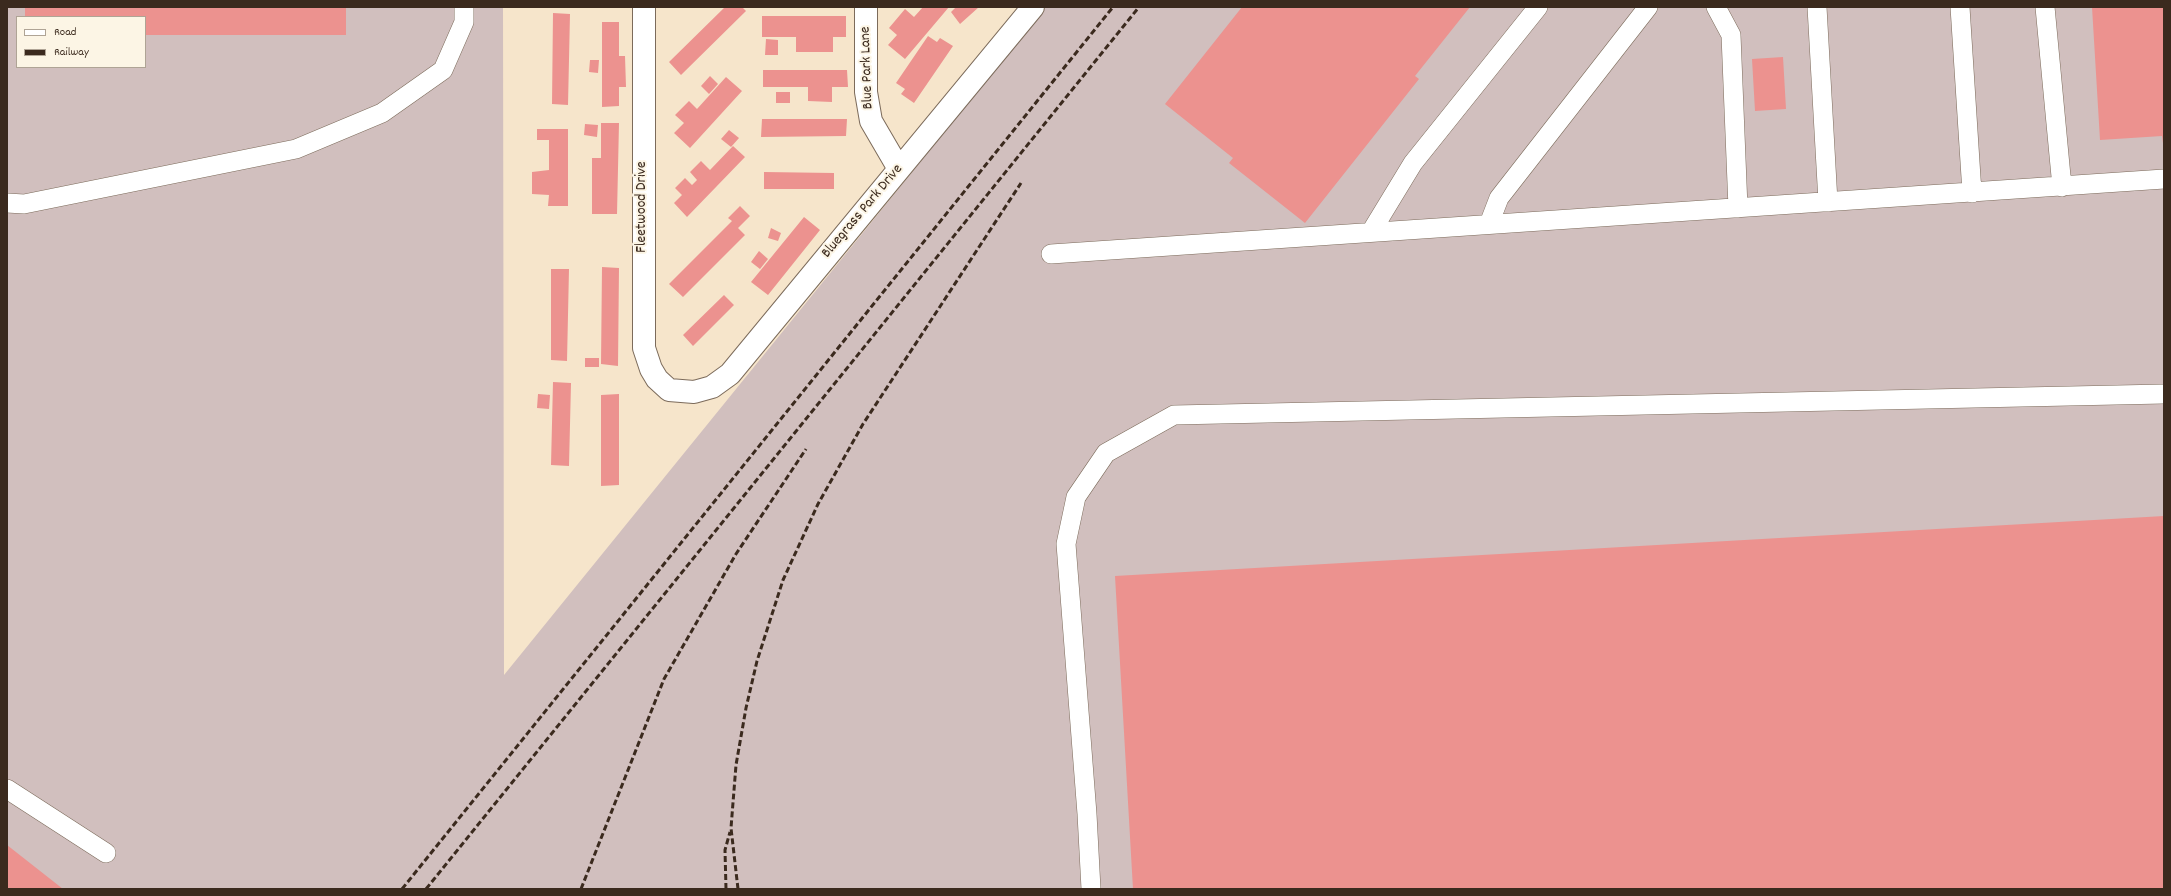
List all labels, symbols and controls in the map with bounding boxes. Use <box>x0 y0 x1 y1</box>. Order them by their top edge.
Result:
legend <box>16 16 146 68</box>
text: Road <box>54 24 76 41</box>
street label: Blue Park Lane <box>858 26 878 110</box>
text: Railway <box>54 44 89 61</box>
street label: Fleetwood Drive <box>634 161 652 253</box>
street label: Bluegrass Park Drive <box>819 161 907 263</box>

